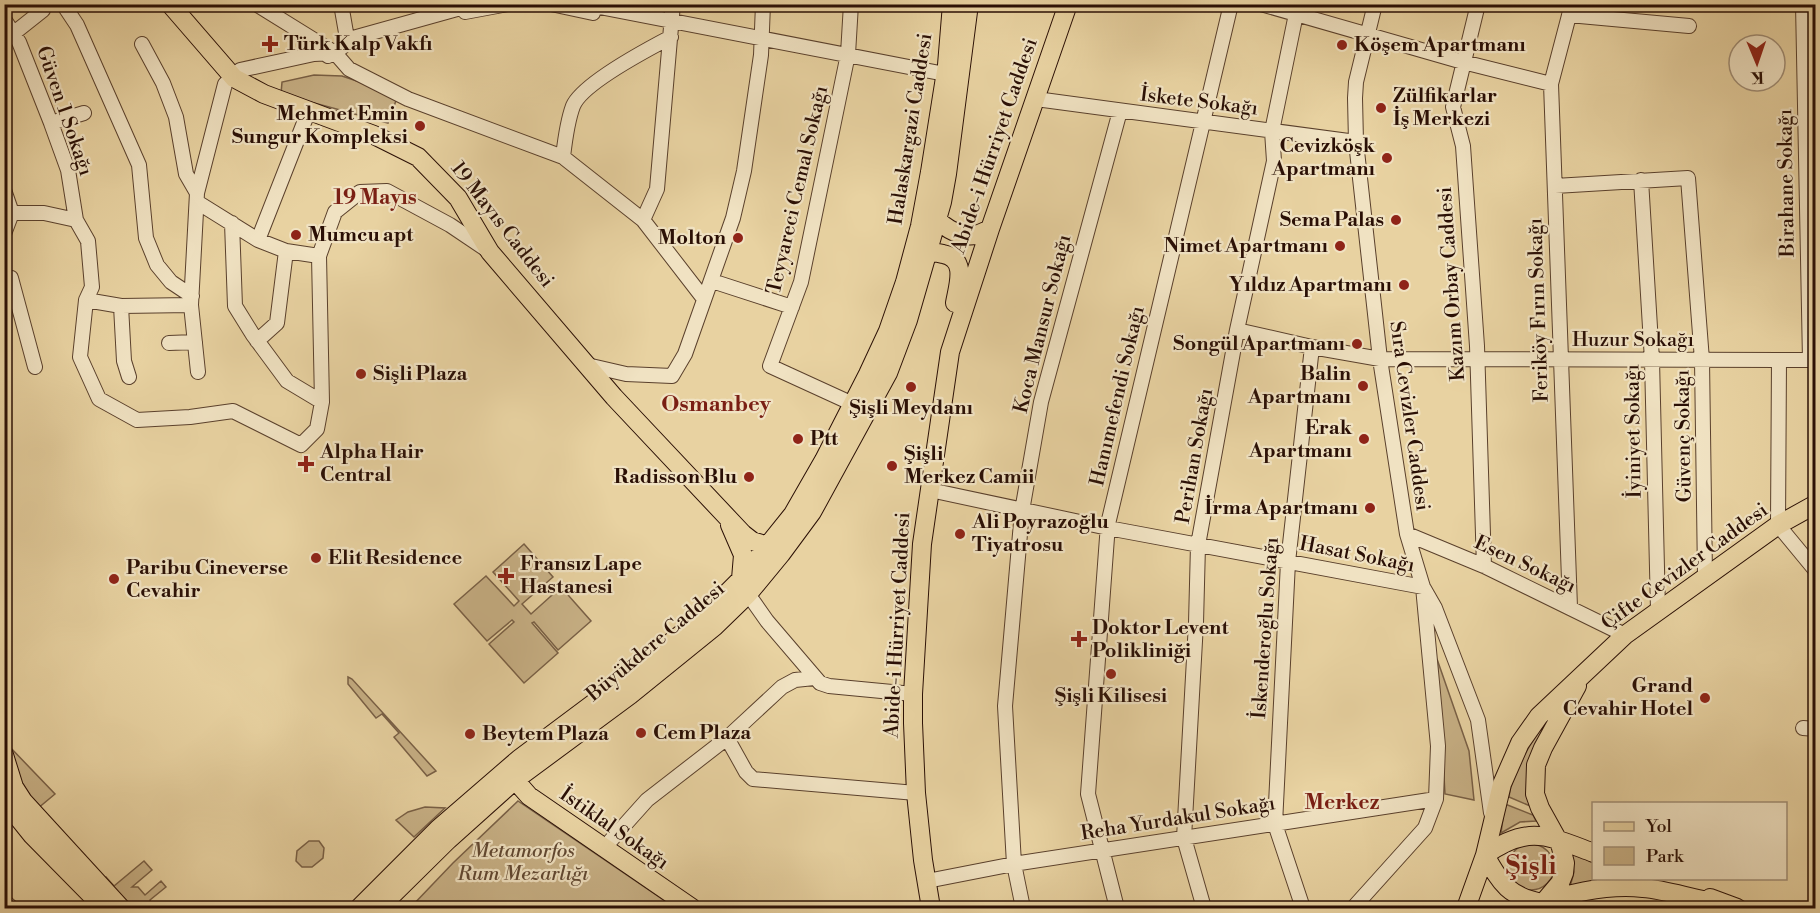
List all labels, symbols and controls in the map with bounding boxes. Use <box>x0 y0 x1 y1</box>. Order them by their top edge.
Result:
street label: Halaskargazi Caddesi <box>884 31 939 226</box>
place label: Türk Kalp Vakfı <box>284 32 433 57</box>
place label: Köşem Apartmanı <box>1354 33 1526 58</box>
north arrow <box>1727 33 1787 93</box>
marker: Türk Kalp Vakfı <box>261 35 279 53</box>
street label: Abide-i Hürriyet Caddesi <box>946 35 1044 258</box>
marker: Köşem Apartmanı <box>1335 38 1349 52</box>
street label: Güven 1 Sokağı <box>30 43 98 180</box>
text: K <box>1750 67 1764 87</box>
street label: İskete Sokağı <box>1139 81 1260 122</box>
street label: Teyyareci Cemal Sokağı <box>762 83 834 297</box>
place label: Zülfikarlar İş Merkezi <box>1393 84 1497 132</box>
marker: Zülfikarlar İş Merkezi <box>1374 101 1388 115</box>
place label: Mehmet Emin Sungur Kompleksi <box>232 102 409 150</box>
street label: Birahane Sokağı <box>1773 108 1801 258</box>
marker: Mehmet Emin Sungur Kompleksi <box>413 119 427 133</box>
place label: Cevizköşk Apartmanı <box>1271 134 1376 182</box>
marker: Cevizköşk Apartmanı <box>1380 151 1394 165</box>
street label: 19 Mayıs Caddesi <box>445 157 559 293</box>
district label: 19 Mayıs <box>333 185 417 211</box>
street label: Kazım Orbay Caddesi <box>1433 186 1471 382</box>
place label: Sema Palas <box>1280 208 1384 233</box>
marker: Sema Palas <box>1389 213 1403 227</box>
street label: Feriköy Fırın Sokağı <box>1523 217 1555 403</box>
place label: Mumcu apt <box>308 223 414 248</box>
place label: Molton <box>658 226 727 251</box>
marker: Mumcu apt <box>289 228 303 242</box>
marker: Molton <box>731 231 745 245</box>
street label: Koca Mansur Sokağı <box>1009 232 1077 416</box>
place label: Nimet Apartmanı <box>1163 234 1329 259</box>
marker: Nimet Apartmanı <box>1333 239 1347 253</box>
place label: Yıldız Apartmanı <box>1229 273 1393 298</box>
marker: Yıldız Apartmanı <box>1397 278 1411 292</box>
street label: Hanımefendi Sokağı <box>1085 303 1151 489</box>
street label: Sıra Cevizler Caddesi <box>1383 319 1435 513</box>
street label: Huzur Sokağı <box>1572 328 1694 353</box>
place label: Songül Apartmanı <box>1173 332 1346 357</box>
marker: Songül Apartmanı <box>1350 337 1364 351</box>
place label: Sişli Plaza <box>373 362 467 387</box>
place label: Balin Apartmanı <box>1247 362 1352 410</box>
street label: İyiniyet Sokağı <box>1619 363 1648 498</box>
marker: Sişli Plaza <box>354 367 368 381</box>
street label: Güvenç Sokağı <box>1670 369 1698 503</box>
marker: Balin Apartmanı <box>1356 379 1370 393</box>
marker: Şişli Meydanı <box>904 380 918 394</box>
street label: Perihan Sokağı <box>1171 386 1219 526</box>
district label: Osmanbey <box>661 391 772 418</box>
place label: Şişli Meydanı <box>849 396 973 421</box>
place label: Erak Apartmanı <box>1248 416 1353 464</box>
place label: Ptt <box>810 427 839 452</box>
marker: Ptt <box>791 432 805 446</box>
marker: Erak Apartmanı <box>1357 432 1371 446</box>
place label: Alpha Hair Central <box>319 440 424 488</box>
place label: Şişli Merkez Camii <box>904 442 1035 490</box>
marker: Alpha Hair Central <box>297 455 315 473</box>
marker: Şişli Merkez Camii <box>885 459 899 473</box>
place label: Radisson Blu <box>614 465 738 490</box>
marker: Radisson Blu <box>742 470 756 484</box>
place label: İrma Apartmanı <box>1204 494 1359 521</box>
street label: Çifte Cevizler Caddesi <box>1597 498 1774 636</box>
marker: İrma Apartmanı <box>1363 501 1377 515</box>
place label: Ali Poyrazoğlu Tiyatrosu <box>971 510 1110 558</box>
street label: Abide-i Hürriyet Caddesi <box>880 511 916 740</box>
marker: Ali Poyrazoğlu Tiyatrosu <box>953 527 967 541</box>
street label: Esen Sokağı <box>1470 531 1580 600</box>
street label: Hasat Sokağı <box>1297 532 1417 579</box>
street label: İskenderoğlu Sokağı <box>1246 536 1285 720</box>
place label: Elit Residence <box>328 546 462 571</box>
marker: Elit Residence <box>309 551 323 565</box>
place label: Fransız Lape Hastanesi <box>520 552 642 600</box>
place label: Paribu Cineverse Cevahir <box>126 556 288 604</box>
marker: Fransız Lape Hastanesi <box>497 567 515 585</box>
marker: Paribu Cineverse Cevahir <box>107 572 121 586</box>
street label: Büyükdere Caddesi <box>581 577 731 708</box>
place label: Doktor Levent Polikliniği <box>1092 616 1229 664</box>
marker: Doktor Levent Polikliniği <box>1070 630 1088 648</box>
marker: Şişli Kilisesi <box>1104 667 1118 681</box>
place label: Grand Cevahir Hotel <box>1563 674 1693 722</box>
place label: Şişli Kilisesi <box>1055 684 1168 709</box>
marker: Grand Cevahir Hotel <box>1698 691 1712 705</box>
place label: Cem Plaza <box>653 721 751 746</box>
place label: Beytem Plaza <box>482 722 609 747</box>
marker: Cem Plaza <box>634 726 648 740</box>
marker: Beytem Plaza <box>463 727 477 741</box>
street label: İstiklal Sokağı <box>555 781 674 876</box>
district label: Merkez <box>1305 790 1379 816</box>
street label: Reha Yurdakul Sokağı <box>1079 791 1277 847</box>
legend <box>1592 802 1787 880</box>
text: Yol <box>1645 815 1673 838</box>
park label: Metamorfos Rum Mezarlığı <box>457 839 589 887</box>
text: Park <box>1646 845 1685 868</box>
district label: Şişli <box>1505 850 1557 882</box>

